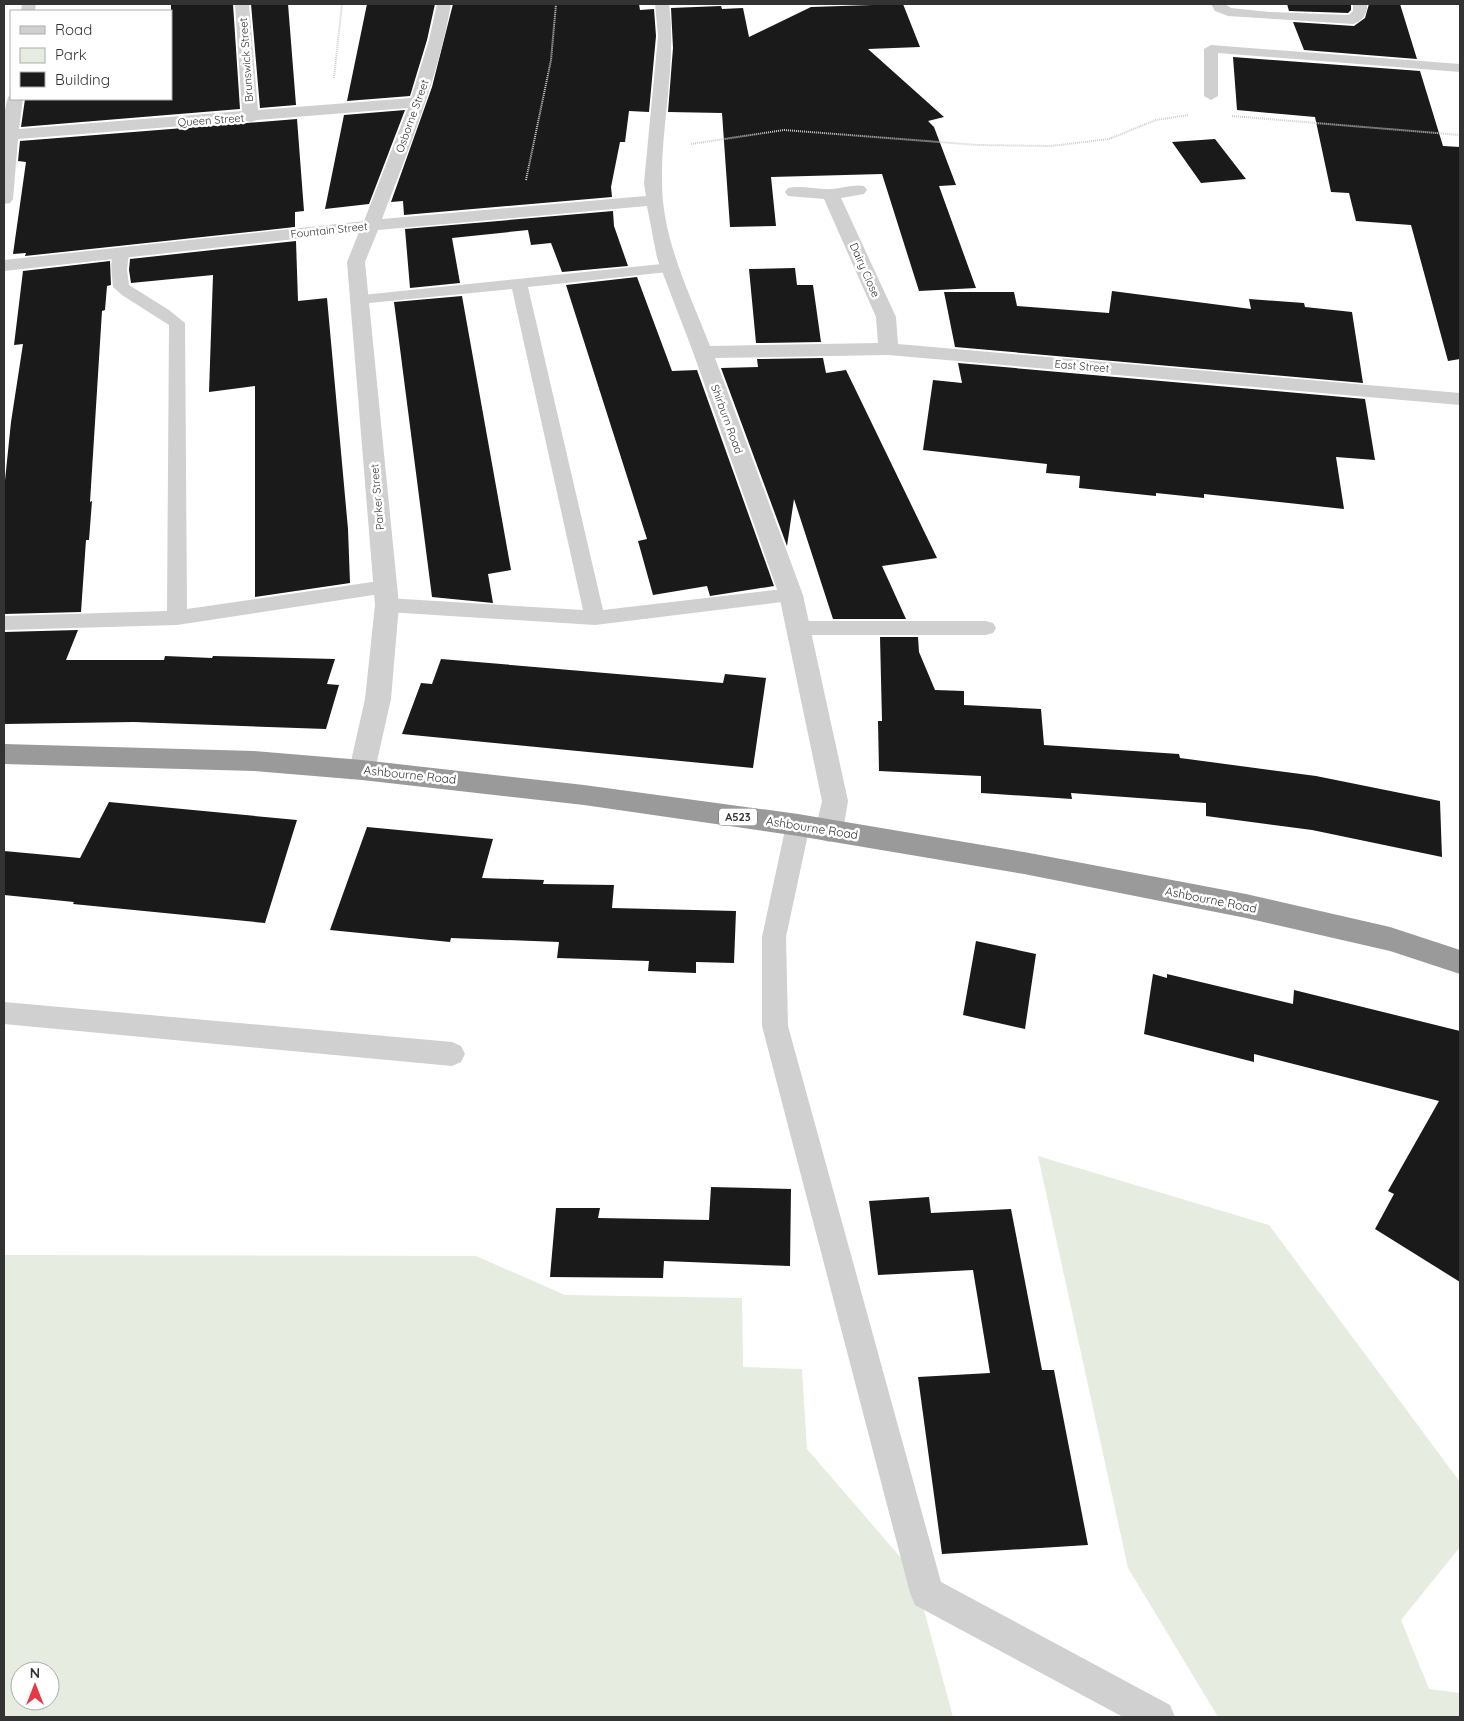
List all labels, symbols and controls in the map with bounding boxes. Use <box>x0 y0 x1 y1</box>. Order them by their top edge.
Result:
legend <box>10 10 172 100</box>
street label: Brunswick Street <box>236 17 256 103</box>
text: Road <box>55 20 92 39</box>
text: Park <box>55 45 87 64</box>
text: Building <box>55 70 110 89</box>
street label: Osborne Street <box>392 77 432 154</box>
street label: Queen Street <box>177 111 245 129</box>
street label: Fountain Street <box>290 219 369 241</box>
street label: Dairy Close <box>847 241 883 299</box>
street label: East Street <box>1054 357 1110 375</box>
street label: Shirburn Road <box>708 382 746 456</box>
street label: Parker Street <box>367 463 387 531</box>
street label: Ashbourne Road <box>363 762 457 787</box>
road number: A523 <box>719 809 757 826</box>
street label: Ashbourne Road <box>765 813 859 842</box>
street label: Ashbourne Road <box>1164 883 1258 916</box>
north arrow <box>10 1661 60 1711</box>
text: N <box>30 1664 40 1682</box>

